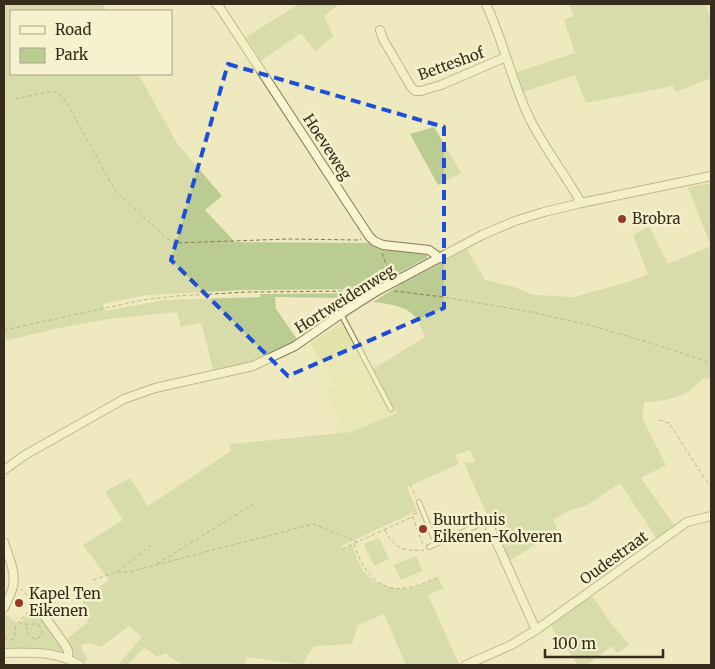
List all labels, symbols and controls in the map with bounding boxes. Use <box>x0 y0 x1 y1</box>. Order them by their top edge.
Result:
legend <box>10 10 172 75</box>
text: Road <box>55 20 91 39</box>
street label: Betteshof <box>415 42 488 84</box>
text: Park <box>55 45 89 64</box>
street label: Hoeveweg <box>299 110 356 183</box>
place label: Brobra <box>632 209 681 228</box>
marker: Brobra <box>616 213 628 225</box>
street label: Hortweidenweg <box>291 260 398 337</box>
place label: Buurthuis Eikenen-Kolveren <box>433 510 562 546</box>
marker: Buurthuis Eikenen-Kolveren <box>417 523 429 535</box>
street label: Oudestraat <box>576 527 651 589</box>
place label: Kapel Ten Eikenen <box>29 584 101 620</box>
marker: Kapel Ten Eikenen <box>13 597 25 609</box>
scale bar <box>545 626 662 658</box>
text: 100 m <box>552 634 596 653</box>

